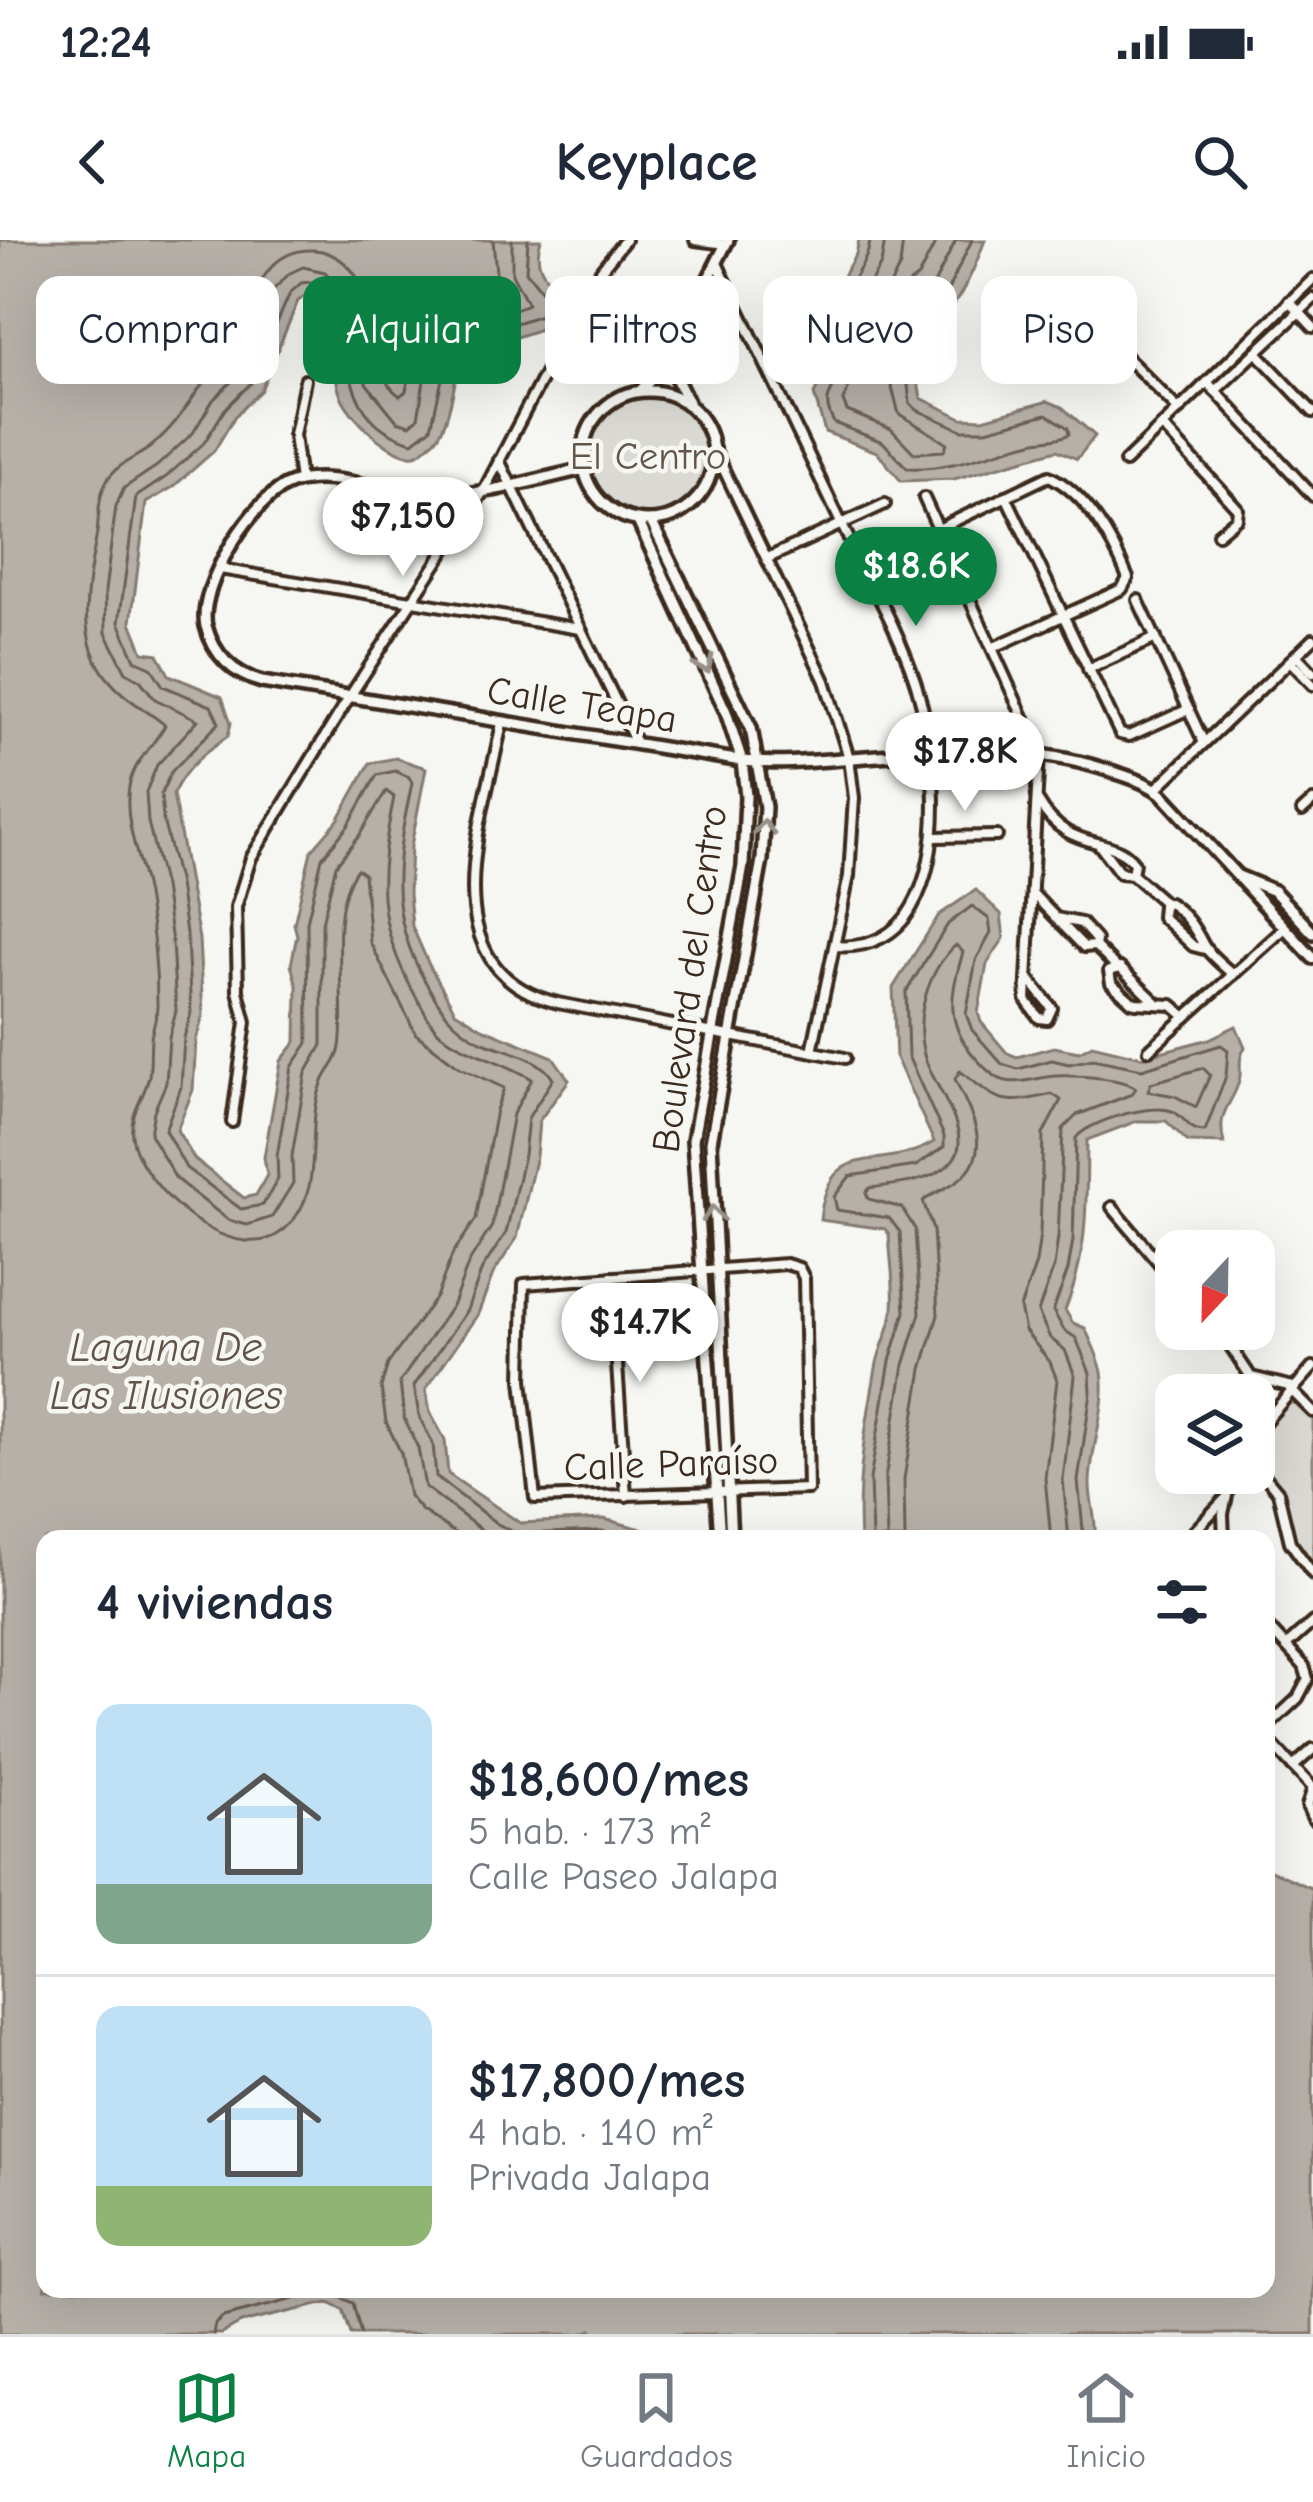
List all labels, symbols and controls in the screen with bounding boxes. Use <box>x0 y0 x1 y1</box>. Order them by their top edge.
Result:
text: 12:24 <box>60 16 152 68</box>
icon: back <box>60 129 126 195</box>
icon: search <box>1187 129 1253 195</box>
text: Keyplace <box>556 131 757 194</box>
chip: Comprar <box>36 276 279 384</box>
chip: Alquilar <box>303 276 521 384</box>
chip: Filtros <box>545 276 739 384</box>
chip: Nuevo <box>763 276 957 384</box>
chip: Piso <box>981 276 1137 384</box>
park label: El Centro <box>570 434 726 479</box>
pin: $7,150 <box>305 477 501 579</box>
text: $7,150 <box>350 493 456 538</box>
pin: $18.6K <box>818 527 1014 629</box>
text: $18.6K <box>862 543 970 588</box>
one-way arrow <box>691 653 714 674</box>
street label: Calle Teapa <box>484 668 680 742</box>
pin: $17.8K <box>867 712 1063 814</box>
text: $17.8K <box>912 728 1018 773</box>
street label: Boulevard del Centro <box>643 803 737 1155</box>
one-way arrow <box>751 818 777 837</box>
one-way arrow <box>700 1204 726 1223</box>
north arrow <box>1155 1230 1275 1350</box>
map controls <box>1155 1230 1275 1494</box>
pin: $14.7K <box>542 1283 738 1385</box>
text: $14.7K <box>588 1299 692 1344</box>
water label: Laguna De Las Ilusiones <box>50 1323 283 1420</box>
button: layers <box>1155 1374 1275 1494</box>
street label: Calle Paraíso <box>563 1438 779 1490</box>
icon: filters <box>1149 1569 1215 1635</box>
text: 4 viviendas <box>96 1573 333 1632</box>
text: $18,600/mes <box>468 1750 749 1809</box>
icon: home <box>192 1752 336 1896</box>
text: 5 hab. · 173 m² <box>468 1809 711 1854</box>
text: Calle Paseo Jalapa <box>468 1854 779 1899</box>
text: $17,800/mes <box>468 2051 746 2110</box>
icon: home <box>192 2054 336 2198</box>
text: 4 hab. · 140 m² <box>468 2110 713 2155</box>
text: Privada Jalapa <box>468 2155 711 2200</box>
tab: Mapa <box>167 2365 246 2475</box>
tab: Guardados <box>580 2365 733 2475</box>
tab: Inicio <box>1067 2365 1146 2475</box>

